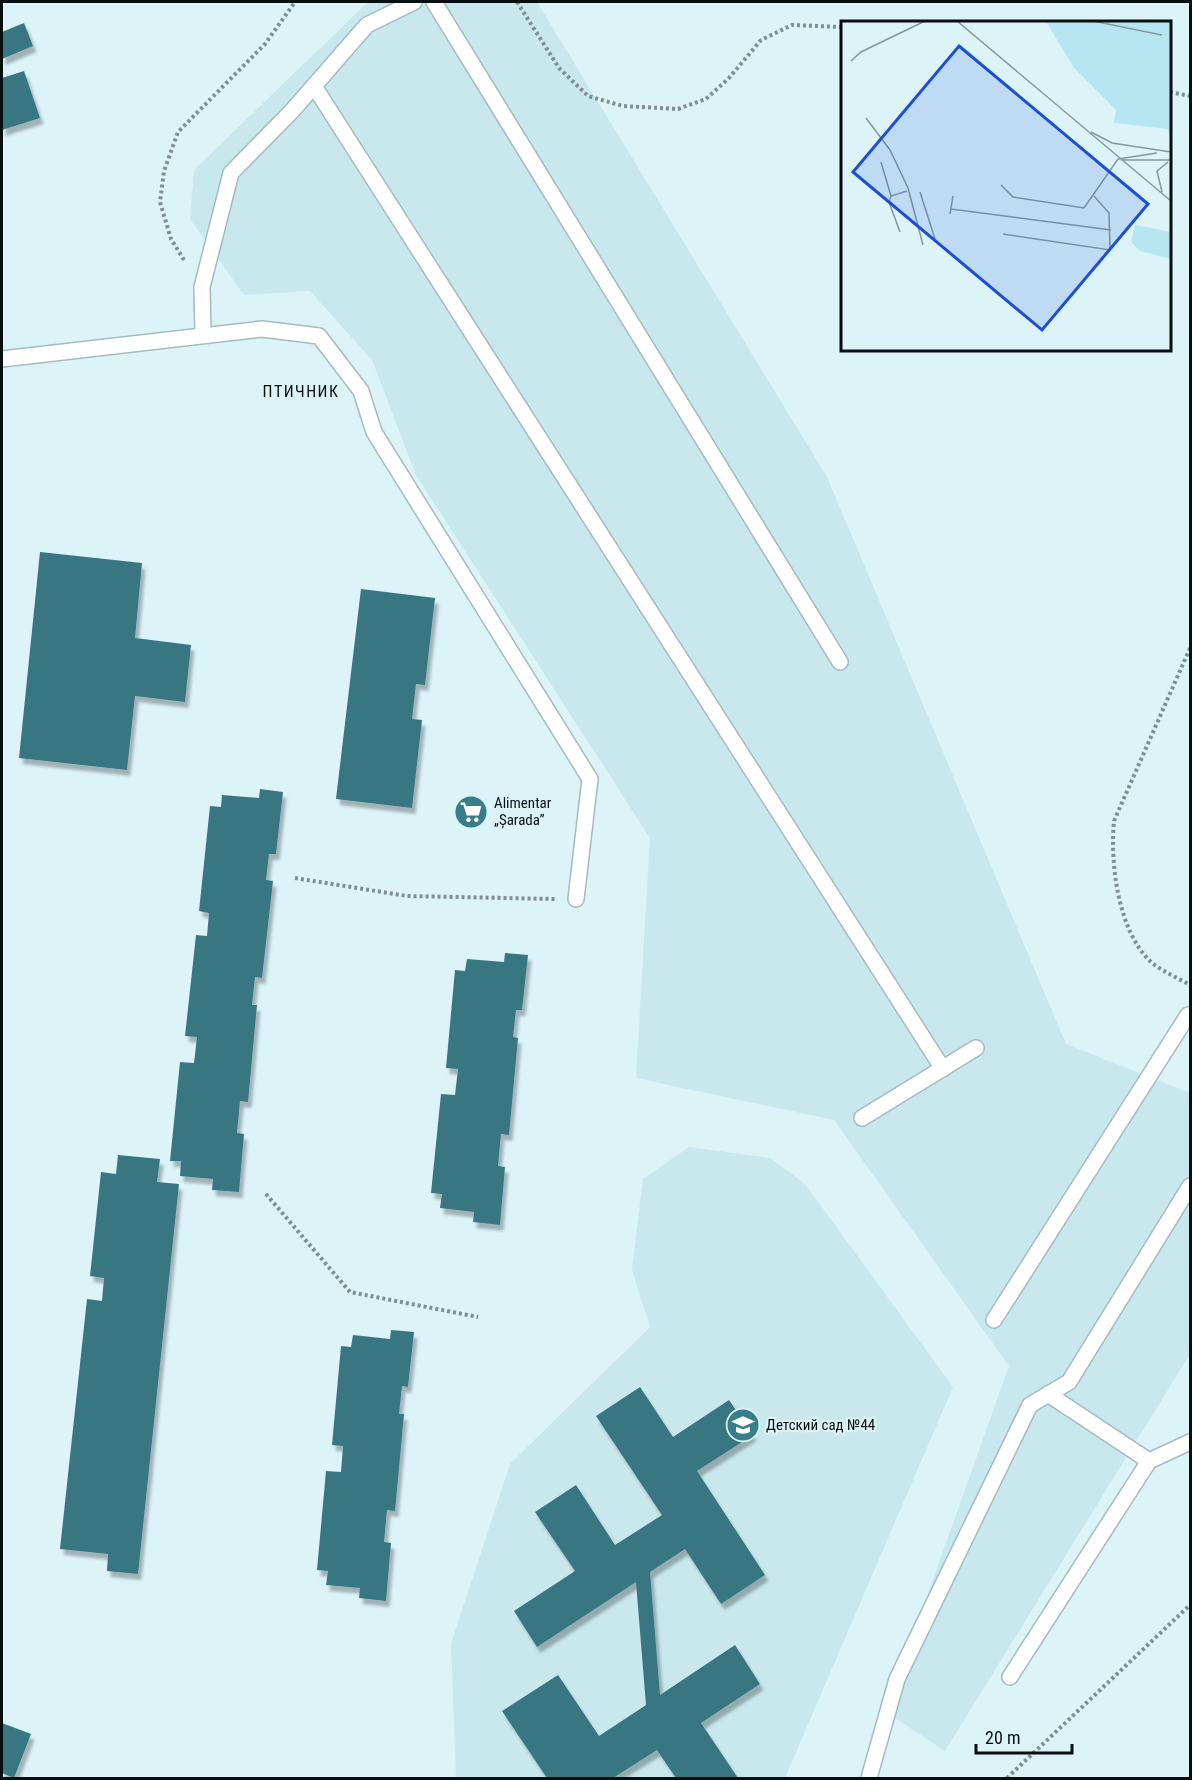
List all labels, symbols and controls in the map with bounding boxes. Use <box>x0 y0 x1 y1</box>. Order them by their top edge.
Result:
inset map <box>841 21 1171 351</box>
district label: ПТИЧНИК <box>263 382 339 401</box>
supermarket icon: Alimentar „Șarada” <box>453 794 489 830</box>
place label: Alimentar „Șarada” <box>494 794 552 829</box>
school or university icon: Детский сад №44 <box>725 1407 761 1443</box>
place label: Детский сад №44 <box>766 1416 875 1434</box>
scale bar <box>976 1717 1072 1755</box>
text: 20 m <box>985 1727 1020 1748</box>

